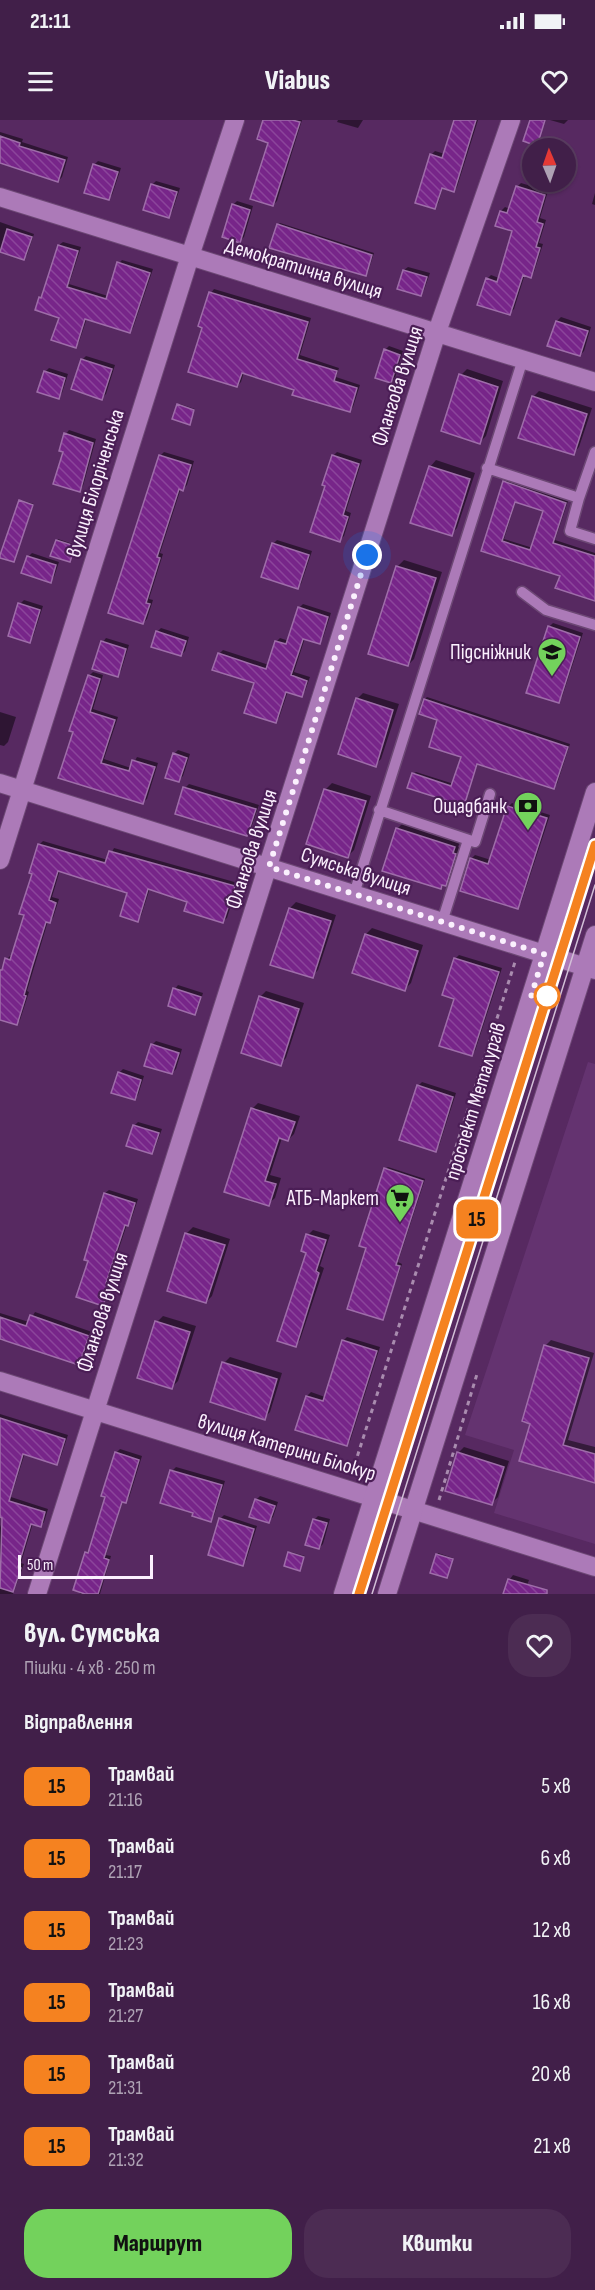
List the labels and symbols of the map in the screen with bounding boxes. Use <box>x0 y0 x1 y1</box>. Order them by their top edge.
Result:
north arrow <box>522 138 576 192</box>
street label: Демократична вулиця <box>222 233 385 304</box>
street label: Флангова вулиця <box>366 323 429 449</box>
street label: вулиця Білоріченська <box>61 406 130 560</box>
your location <box>352 540 382 570</box>
school or university icon: Підсніжник <box>536 636 568 678</box>
place label: Підсніжник <box>450 640 531 665</box>
street label: Флангова вулиця <box>220 786 283 912</box>
bank icon: Ощадбанк <box>512 790 544 832</box>
place label: Ощадбанк <box>433 794 507 819</box>
street label: Сумська вулиця <box>298 842 414 901</box>
unlabelled marker <box>534 983 560 1009</box>
street label: проспект Металургів <box>440 1019 511 1183</box>
supermarket icon: АТБ-Маркет <box>384 1182 416 1224</box>
place label: АТБ-Маркет <box>286 1186 379 1211</box>
line badge: 15 <box>450 1200 504 1238</box>
street label: Флангова вулиця <box>71 1249 134 1375</box>
street label: вулиця Катерини Білокур <box>195 1408 379 1486</box>
scale bar <box>18 1552 153 1580</box>

